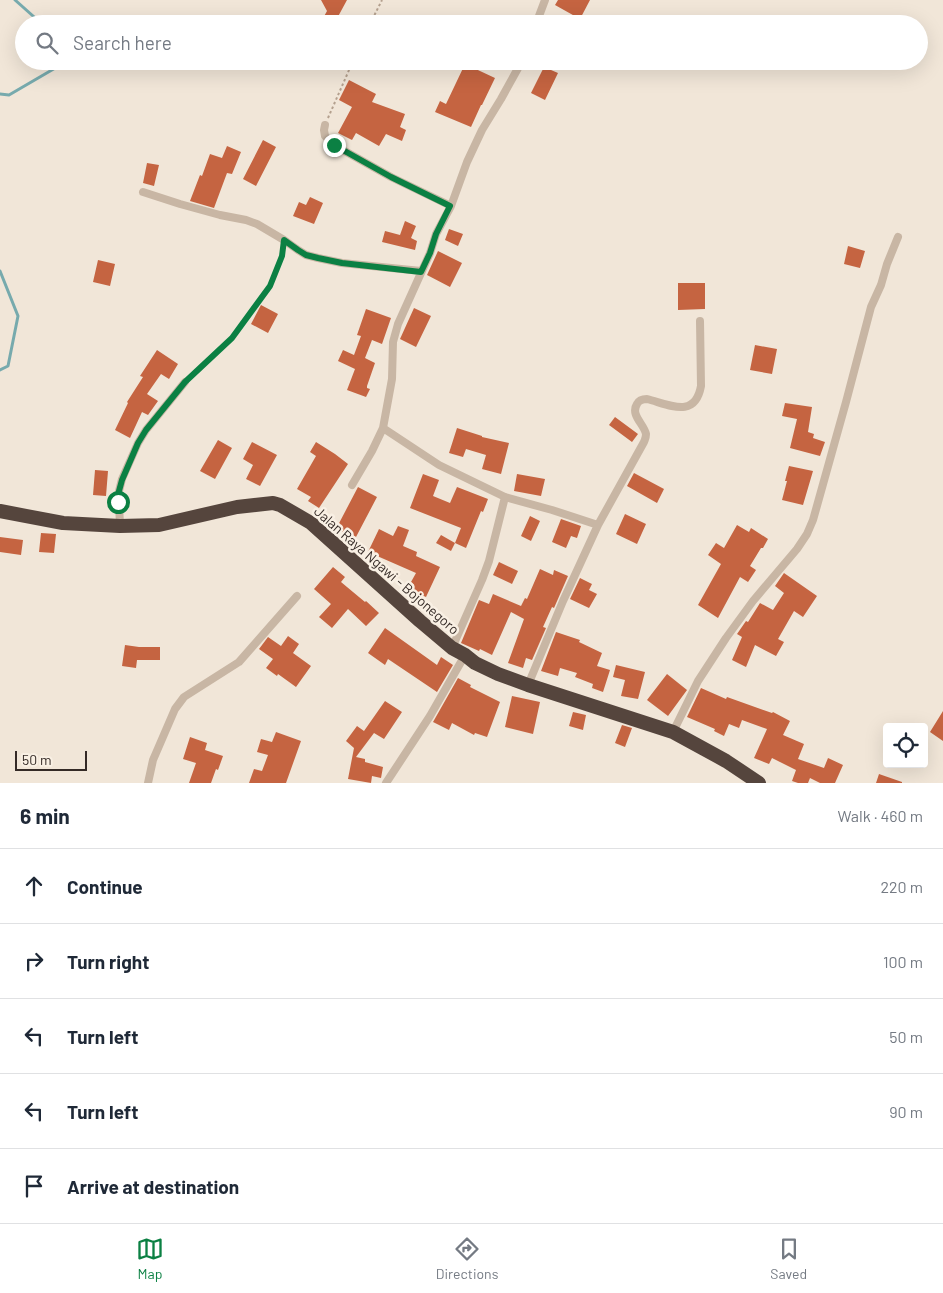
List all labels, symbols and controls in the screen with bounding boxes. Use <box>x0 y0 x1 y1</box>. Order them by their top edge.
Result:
search box <box>15 15 928 70</box>
icon: search <box>33 29 61 57</box>
text: Search here <box>73 31 172 54</box>
route end <box>323 134 346 157</box>
route start <box>107 491 130 514</box>
street label: Jalan Raya Ngawi - Bojonegoro <box>311 502 463 638</box>
map controls <box>883 723 928 768</box>
button: locate <box>883 723 928 768</box>
scale bar <box>15 748 88 771</box>
text: 50 m <box>22 751 51 768</box>
text: 6 min <box>20 803 70 828</box>
text: Walk · 460 m <box>838 806 923 825</box>
icon: ahead <box>20 872 48 900</box>
text: Continue <box>67 875 143 898</box>
text: 220 m <box>880 877 923 896</box>
icon: right <box>20 947 48 975</box>
text: Turn right <box>67 950 149 973</box>
text: 100 m <box>883 952 923 971</box>
icon: left <box>20 1022 48 1050</box>
text: Turn left <box>67 1025 138 1048</box>
text: 50 m <box>889 1027 923 1046</box>
icon: left <box>20 1097 48 1125</box>
text: Turn left <box>67 1100 138 1123</box>
text: 90 m <box>889 1102 923 1121</box>
icon: arrive <box>20 1172 48 1200</box>
text: Arrive at destination <box>67 1175 239 1198</box>
tab: Map <box>136 1235 164 1282</box>
tab: Directions <box>436 1235 498 1282</box>
tab: Saved <box>770 1235 807 1282</box>

